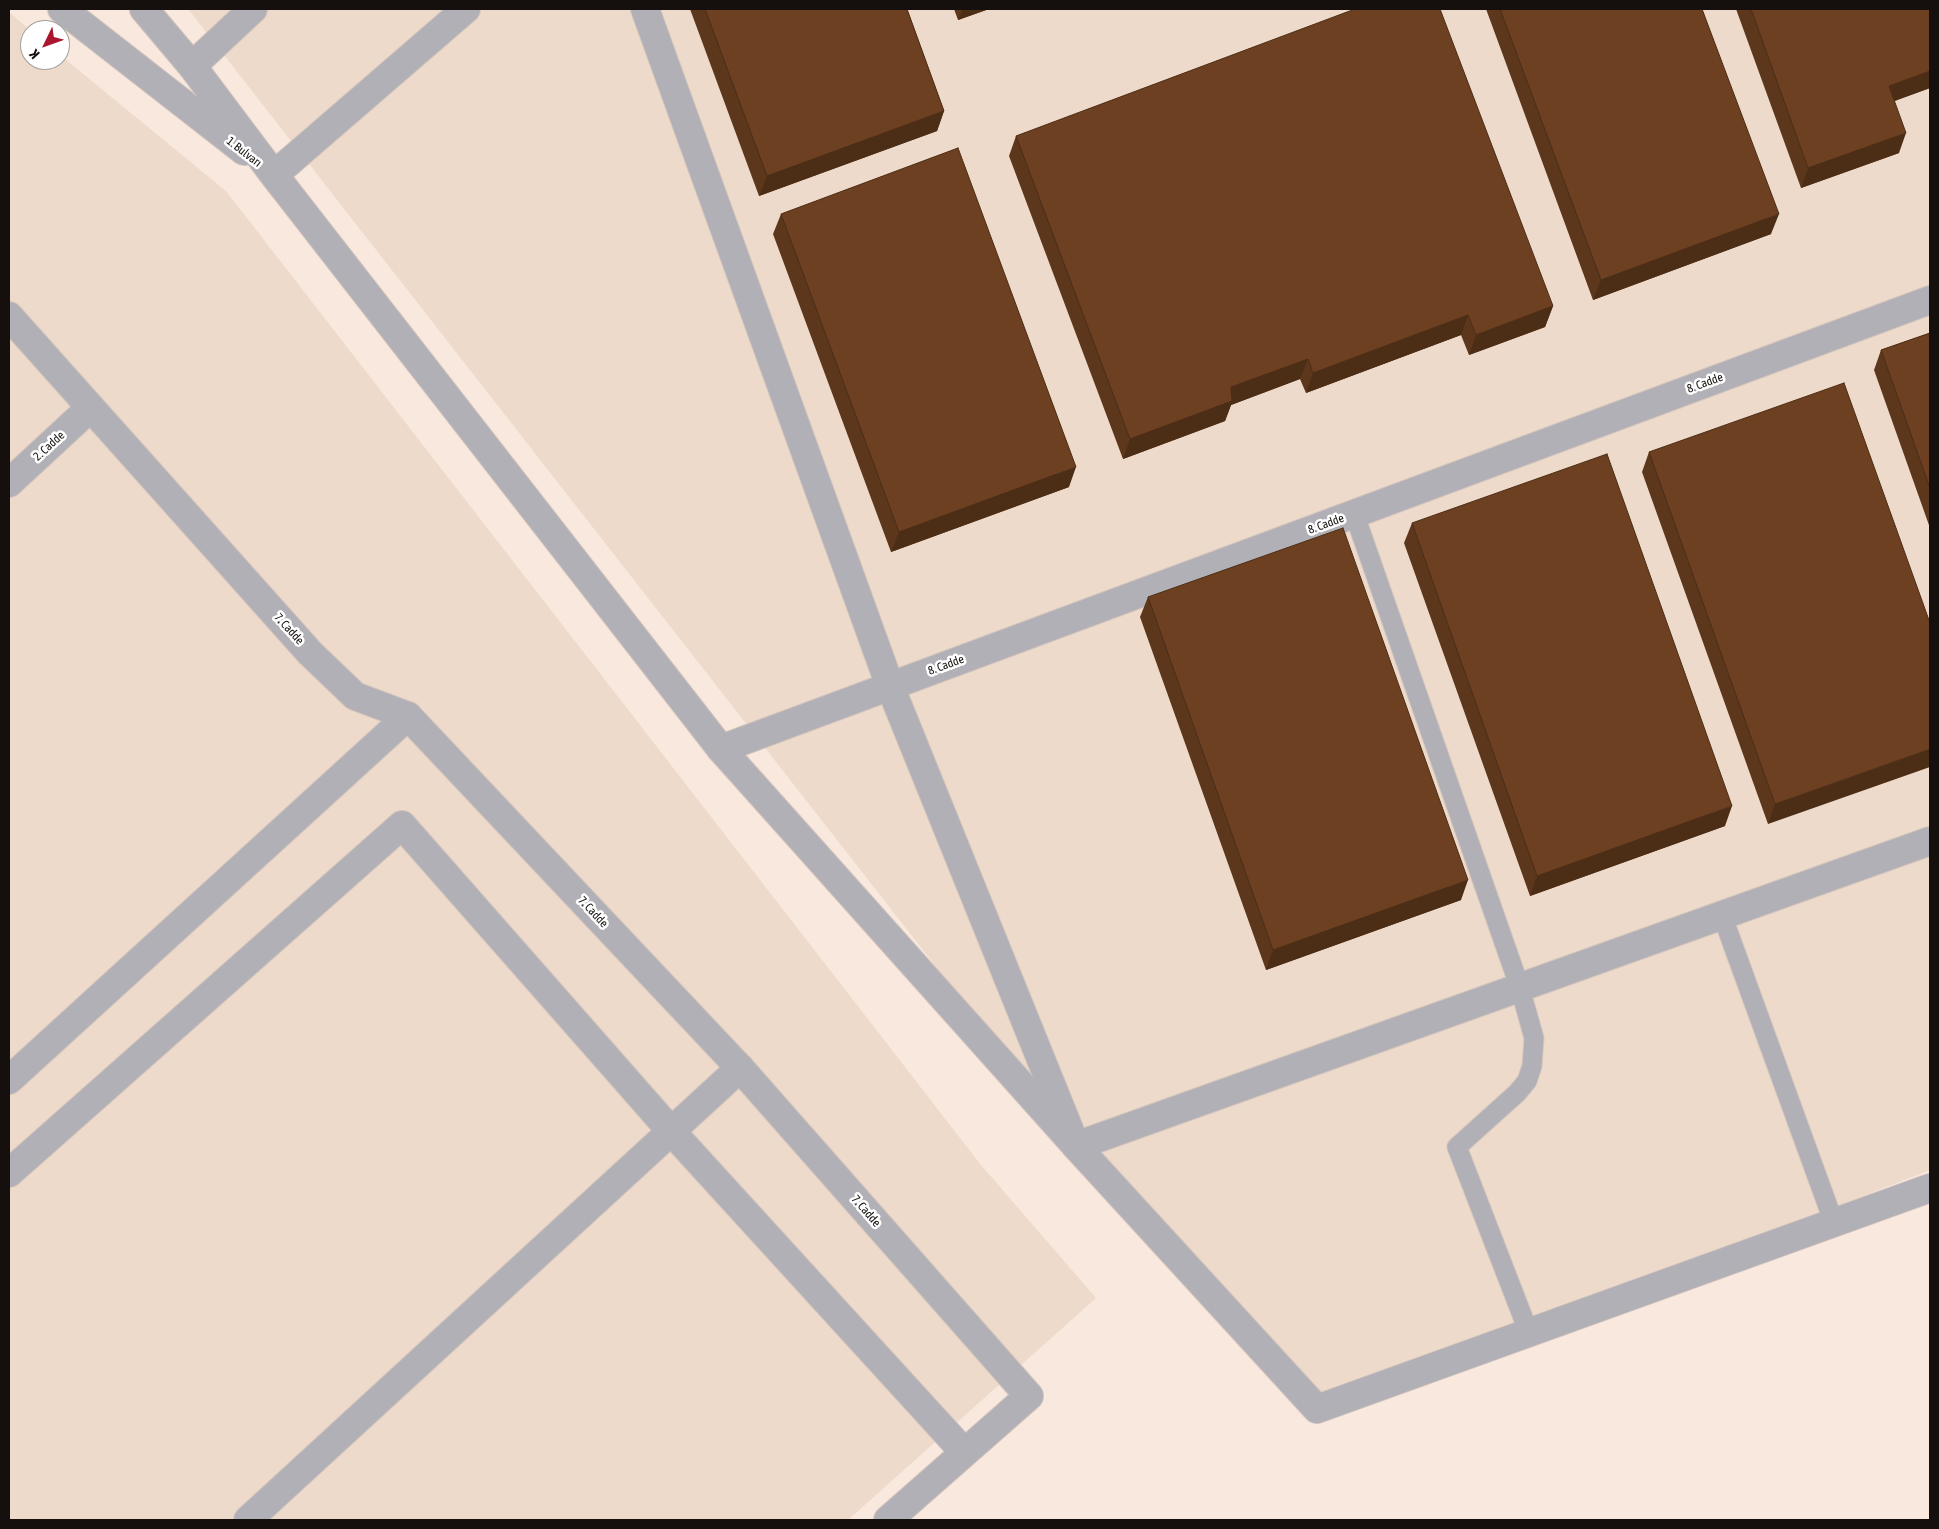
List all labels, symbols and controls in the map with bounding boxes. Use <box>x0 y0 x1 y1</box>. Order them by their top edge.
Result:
north arrow <box>20 20 70 70</box>
text: K <box>26 46 43 62</box>
street label: 1. Bulvarı <box>224 134 264 170</box>
street label: 8. Cadde <box>1685 370 1725 396</box>
street label: 2. Cadde <box>30 428 68 464</box>
street label: 8. Cadde <box>1306 511 1346 537</box>
street label: 7. Cadde <box>271 610 307 648</box>
street label: 8. Cadde <box>926 652 966 678</box>
street label: 7. Cadde <box>575 893 611 931</box>
street label: 7. Cadde <box>848 1192 884 1230</box>

